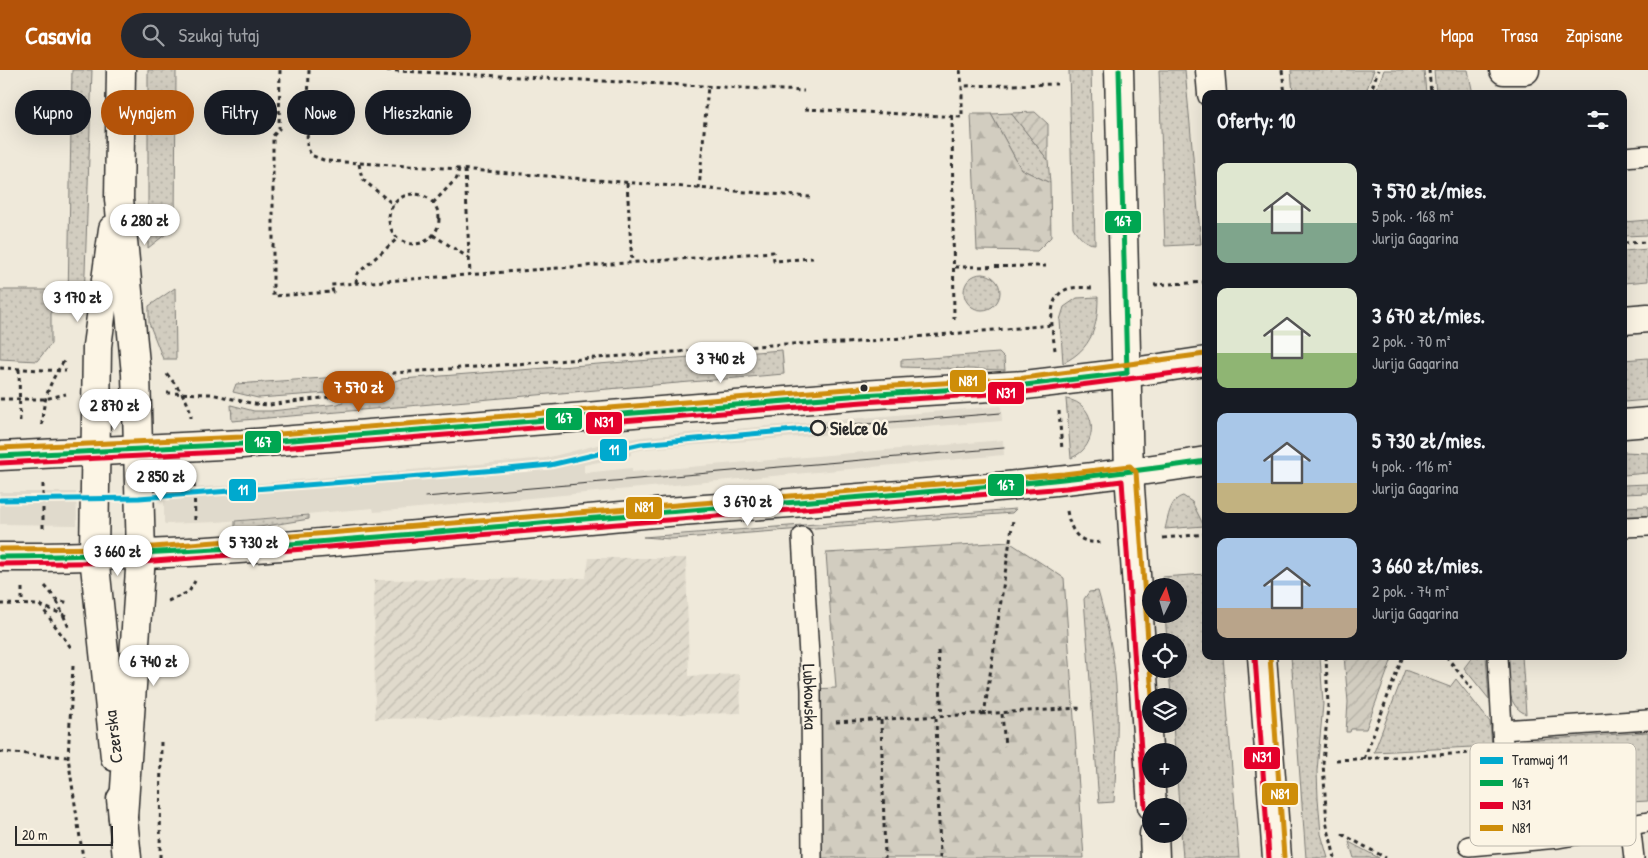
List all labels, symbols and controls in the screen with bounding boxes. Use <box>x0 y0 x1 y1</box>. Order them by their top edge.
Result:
search box <box>121 13 471 58</box>
text: Casavia <box>25 19 91 51</box>
icon: search <box>139 21 167 49</box>
text: Szukaj tutaj <box>179 22 260 48</box>
text: Mapa <box>1441 23 1473 48</box>
text: Trasa <box>1501 23 1538 48</box>
text: Zapisane <box>1566 23 1623 48</box>
chip: Kupno <box>15 90 91 135</box>
chip: Wynajem <box>101 90 194 135</box>
chip: Filtry <box>204 90 277 135</box>
chip: Nowe <box>287 90 355 135</box>
chip: Mieszkanie <box>365 90 471 135</box>
text: Oferty: 10 <box>1217 106 1296 135</box>
icon: filters <box>1584 106 1612 134</box>
text: 7 570 zł/mies. <box>1372 176 1487 205</box>
icon: home <box>1257 183 1317 243</box>
pin: 6 280 zł <box>93 204 197 246</box>
text: 5 pok. · 168 m² <box>1372 205 1454 227</box>
text: 6 280 zł <box>121 209 169 231</box>
line badge: 167 <box>1104 210 1142 234</box>
text: 167 <box>1114 211 1132 230</box>
text: Jurija Gagarina <box>1372 227 1458 249</box>
pin: 3 170 zł <box>26 280 130 323</box>
text: 3 170 zł <box>54 286 102 308</box>
text: 3 670 zł/mies. <box>1372 301 1485 330</box>
icon: home <box>1257 308 1317 368</box>
text: 2 pok. · 70 m² <box>1372 330 1450 352</box>
pin: 3 740 zł <box>669 342 773 384</box>
text: 3 740 zł <box>697 347 745 369</box>
text: Jurija Gagarina <box>1372 352 1458 374</box>
line badge: N81 <box>949 369 987 393</box>
pin: 7 570 zł <box>307 370 411 413</box>
text: N81 <box>959 371 977 390</box>
text: 7 570 zł <box>334 376 384 398</box>
line badge: N31 <box>987 381 1025 405</box>
unlabelled marker <box>859 383 869 393</box>
text: N31 <box>997 383 1015 402</box>
pin: 2 870 zł <box>63 388 167 431</box>
text: 2 870 zł <box>90 394 140 416</box>
line badge: 167 <box>545 407 583 431</box>
text: 167 <box>555 408 573 427</box>
line badge: N31 <box>585 411 623 435</box>
text: N31 <box>595 412 613 431</box>
place label: Sielce 06 <box>830 416 888 441</box>
marker: Sielce 06 <box>810 420 826 436</box>
text: 5 730 zł/mies. <box>1372 426 1486 455</box>
line badge: 167 <box>244 430 282 454</box>
text: 167 <box>254 432 272 451</box>
icon: home <box>1257 433 1317 493</box>
line badge: 11 <box>599 438 628 462</box>
text: 11 <box>609 440 619 459</box>
text: 4 pok. · 116 m² <box>1372 455 1452 477</box>
pin: 2 850 zł <box>109 460 213 502</box>
text: 2 850 zł <box>137 465 185 487</box>
line badge: 167 <box>987 473 1025 497</box>
text: 167 <box>997 475 1015 494</box>
text: Jurija Gagarina <box>1372 477 1458 499</box>
line badge: 11 <box>228 478 257 502</box>
text: 11 <box>238 480 248 499</box>
pin: 3 670 zł <box>696 484 800 527</box>
text: 3 670 zł <box>724 490 772 512</box>
line badge: N81 <box>625 496 663 520</box>
text: N81 <box>635 497 653 516</box>
pin: 5 730 zł <box>202 526 306 568</box>
text: 5 730 zł <box>229 531 279 553</box>
pin: 3 660 zł <box>66 534 170 577</box>
text: 3 660 zł <box>94 540 142 562</box>
text: 3 660 zł/mies. <box>1372 551 1483 580</box>
icon: home <box>1257 558 1317 618</box>
north arrow <box>1142 578 1188 622</box>
map controls <box>1142 578 1187 843</box>
text: 2 pok. · 74 m² <box>1372 580 1449 602</box>
text: Jurija Gagarina <box>1372 602 1458 624</box>
button: locate <box>1142 633 1187 678</box>
pin: 6 740 zł <box>102 644 206 687</box>
text: 6 740 zł <box>130 650 178 672</box>
street label: Lubkowska <box>797 663 824 730</box>
button: layers <box>1142 688 1187 733</box>
street label: Czerska <box>97 709 129 765</box>
button: + <box>1142 743 1187 788</box>
legend <box>1470 743 1636 846</box>
line badge: N31 <box>1243 746 1281 770</box>
text: N31 <box>1253 747 1271 766</box>
text: Tramwaj 11 <box>1512 750 1568 770</box>
text: 167 <box>1512 773 1530 792</box>
line badge: N81 <box>1261 782 1299 806</box>
text: N81 <box>1271 784 1289 803</box>
text: N31 <box>1512 795 1531 814</box>
button: − <box>1142 798 1187 843</box>
text: N81 <box>1512 818 1531 837</box>
scale bar <box>15 823 112 846</box>
text: 20 m <box>22 825 48 844</box>

